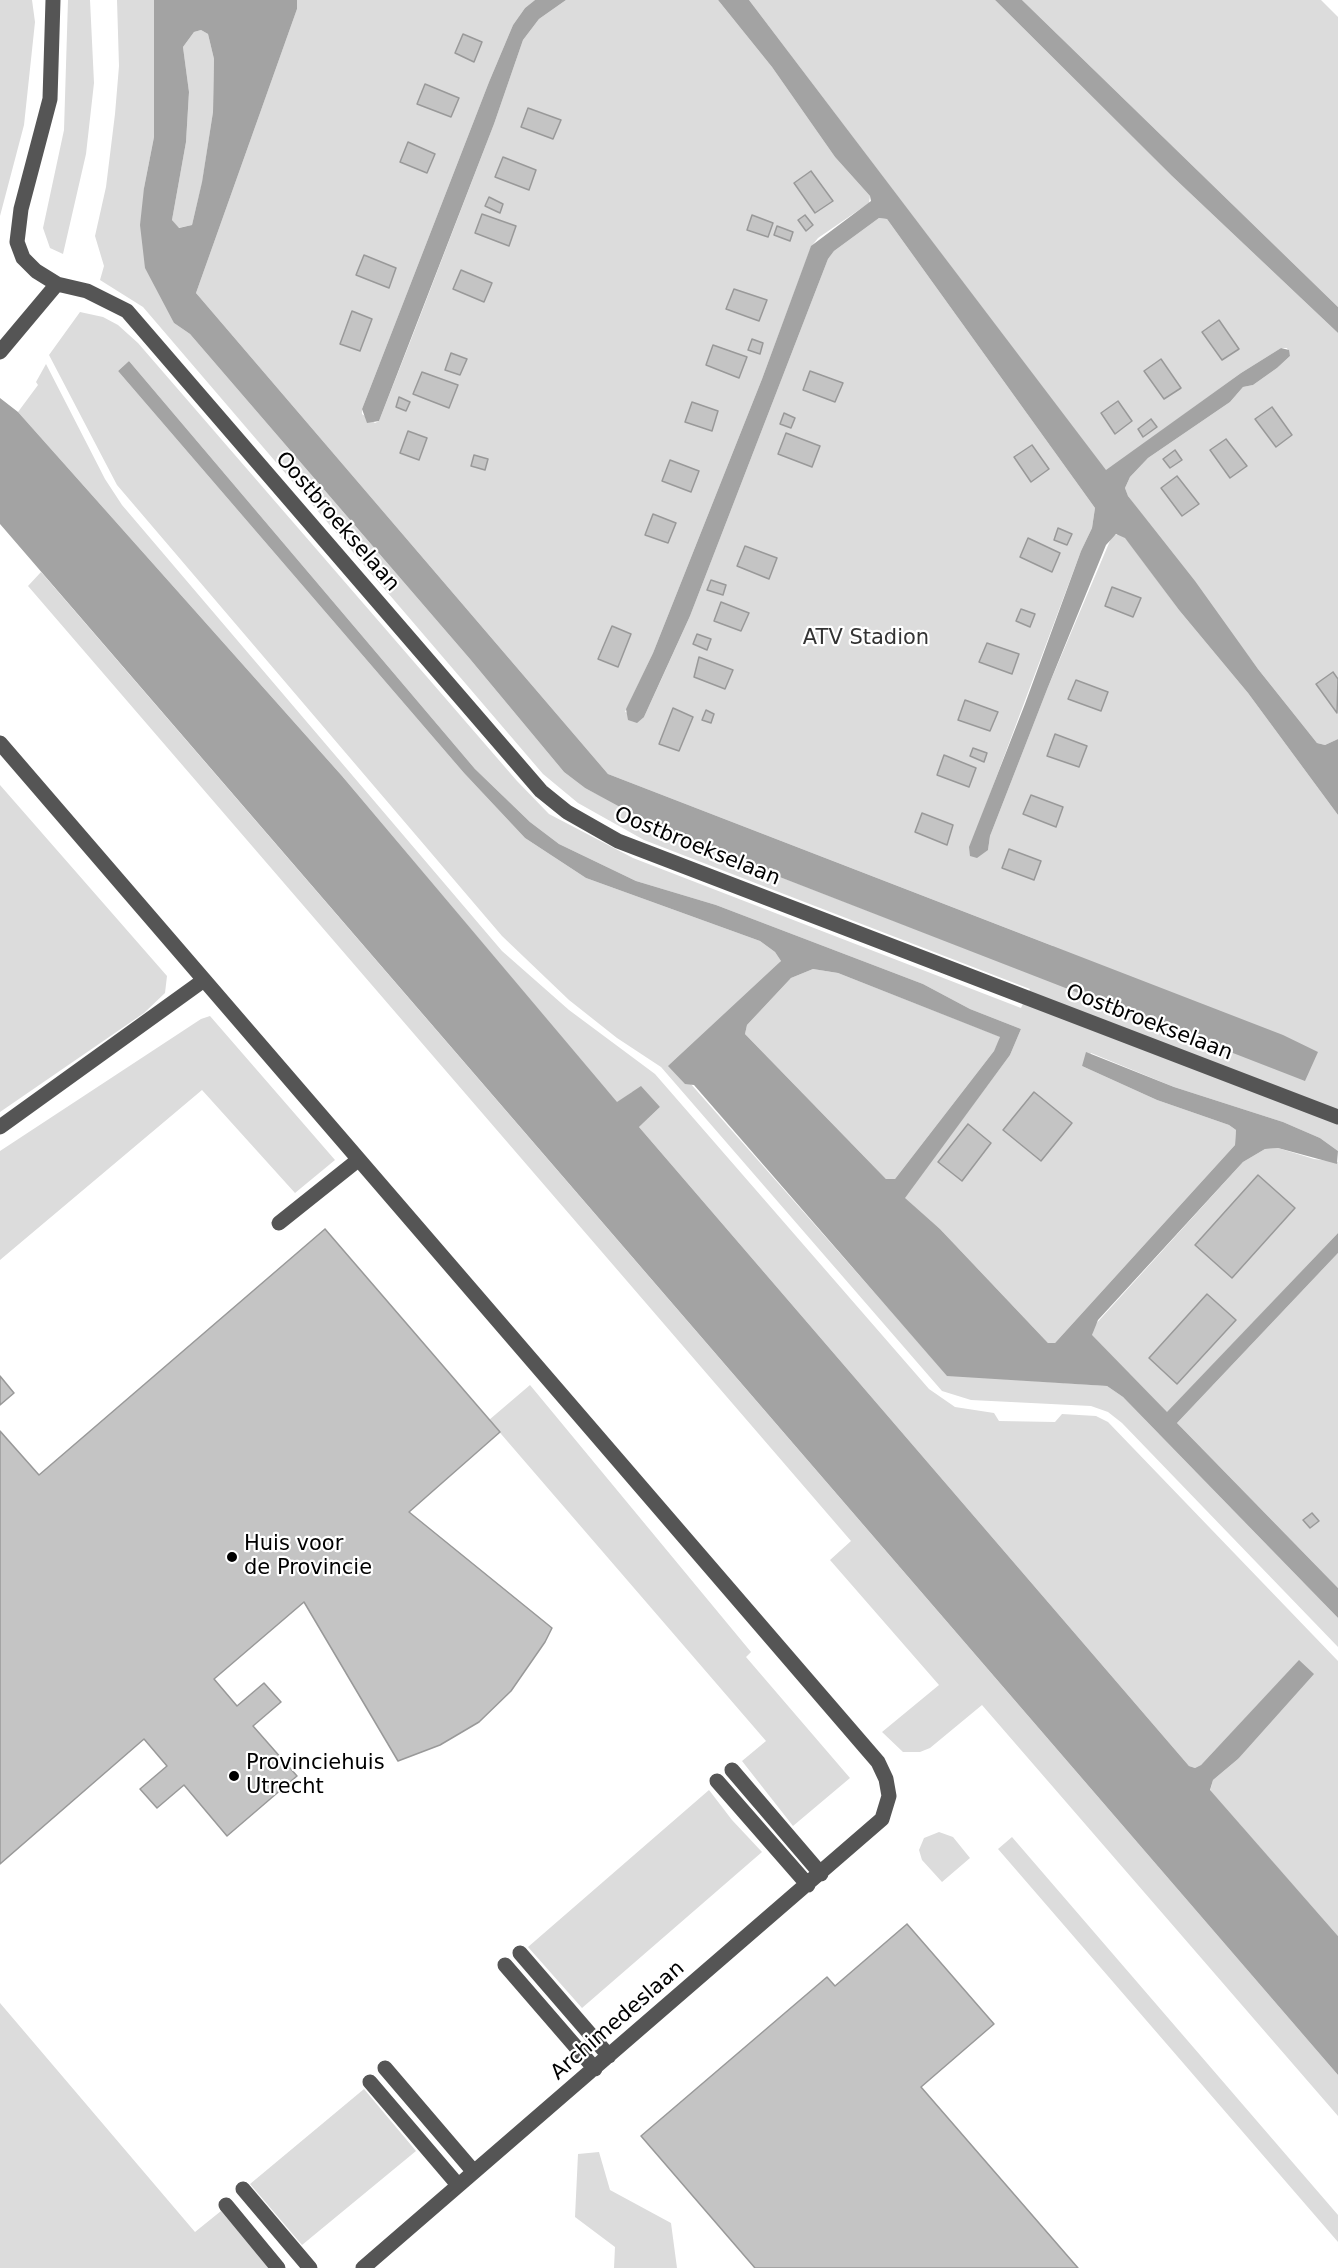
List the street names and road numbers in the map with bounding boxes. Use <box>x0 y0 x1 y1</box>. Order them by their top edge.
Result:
street label: Oostbroekselaan <box>270 447 404 597</box>
street label: Oostbroekselaan <box>610 802 784 892</box>
street label: Oostbroekselaan <box>1062 980 1236 1066</box>
street label: Archimedeslaan <box>546 1956 690 2086</box>

